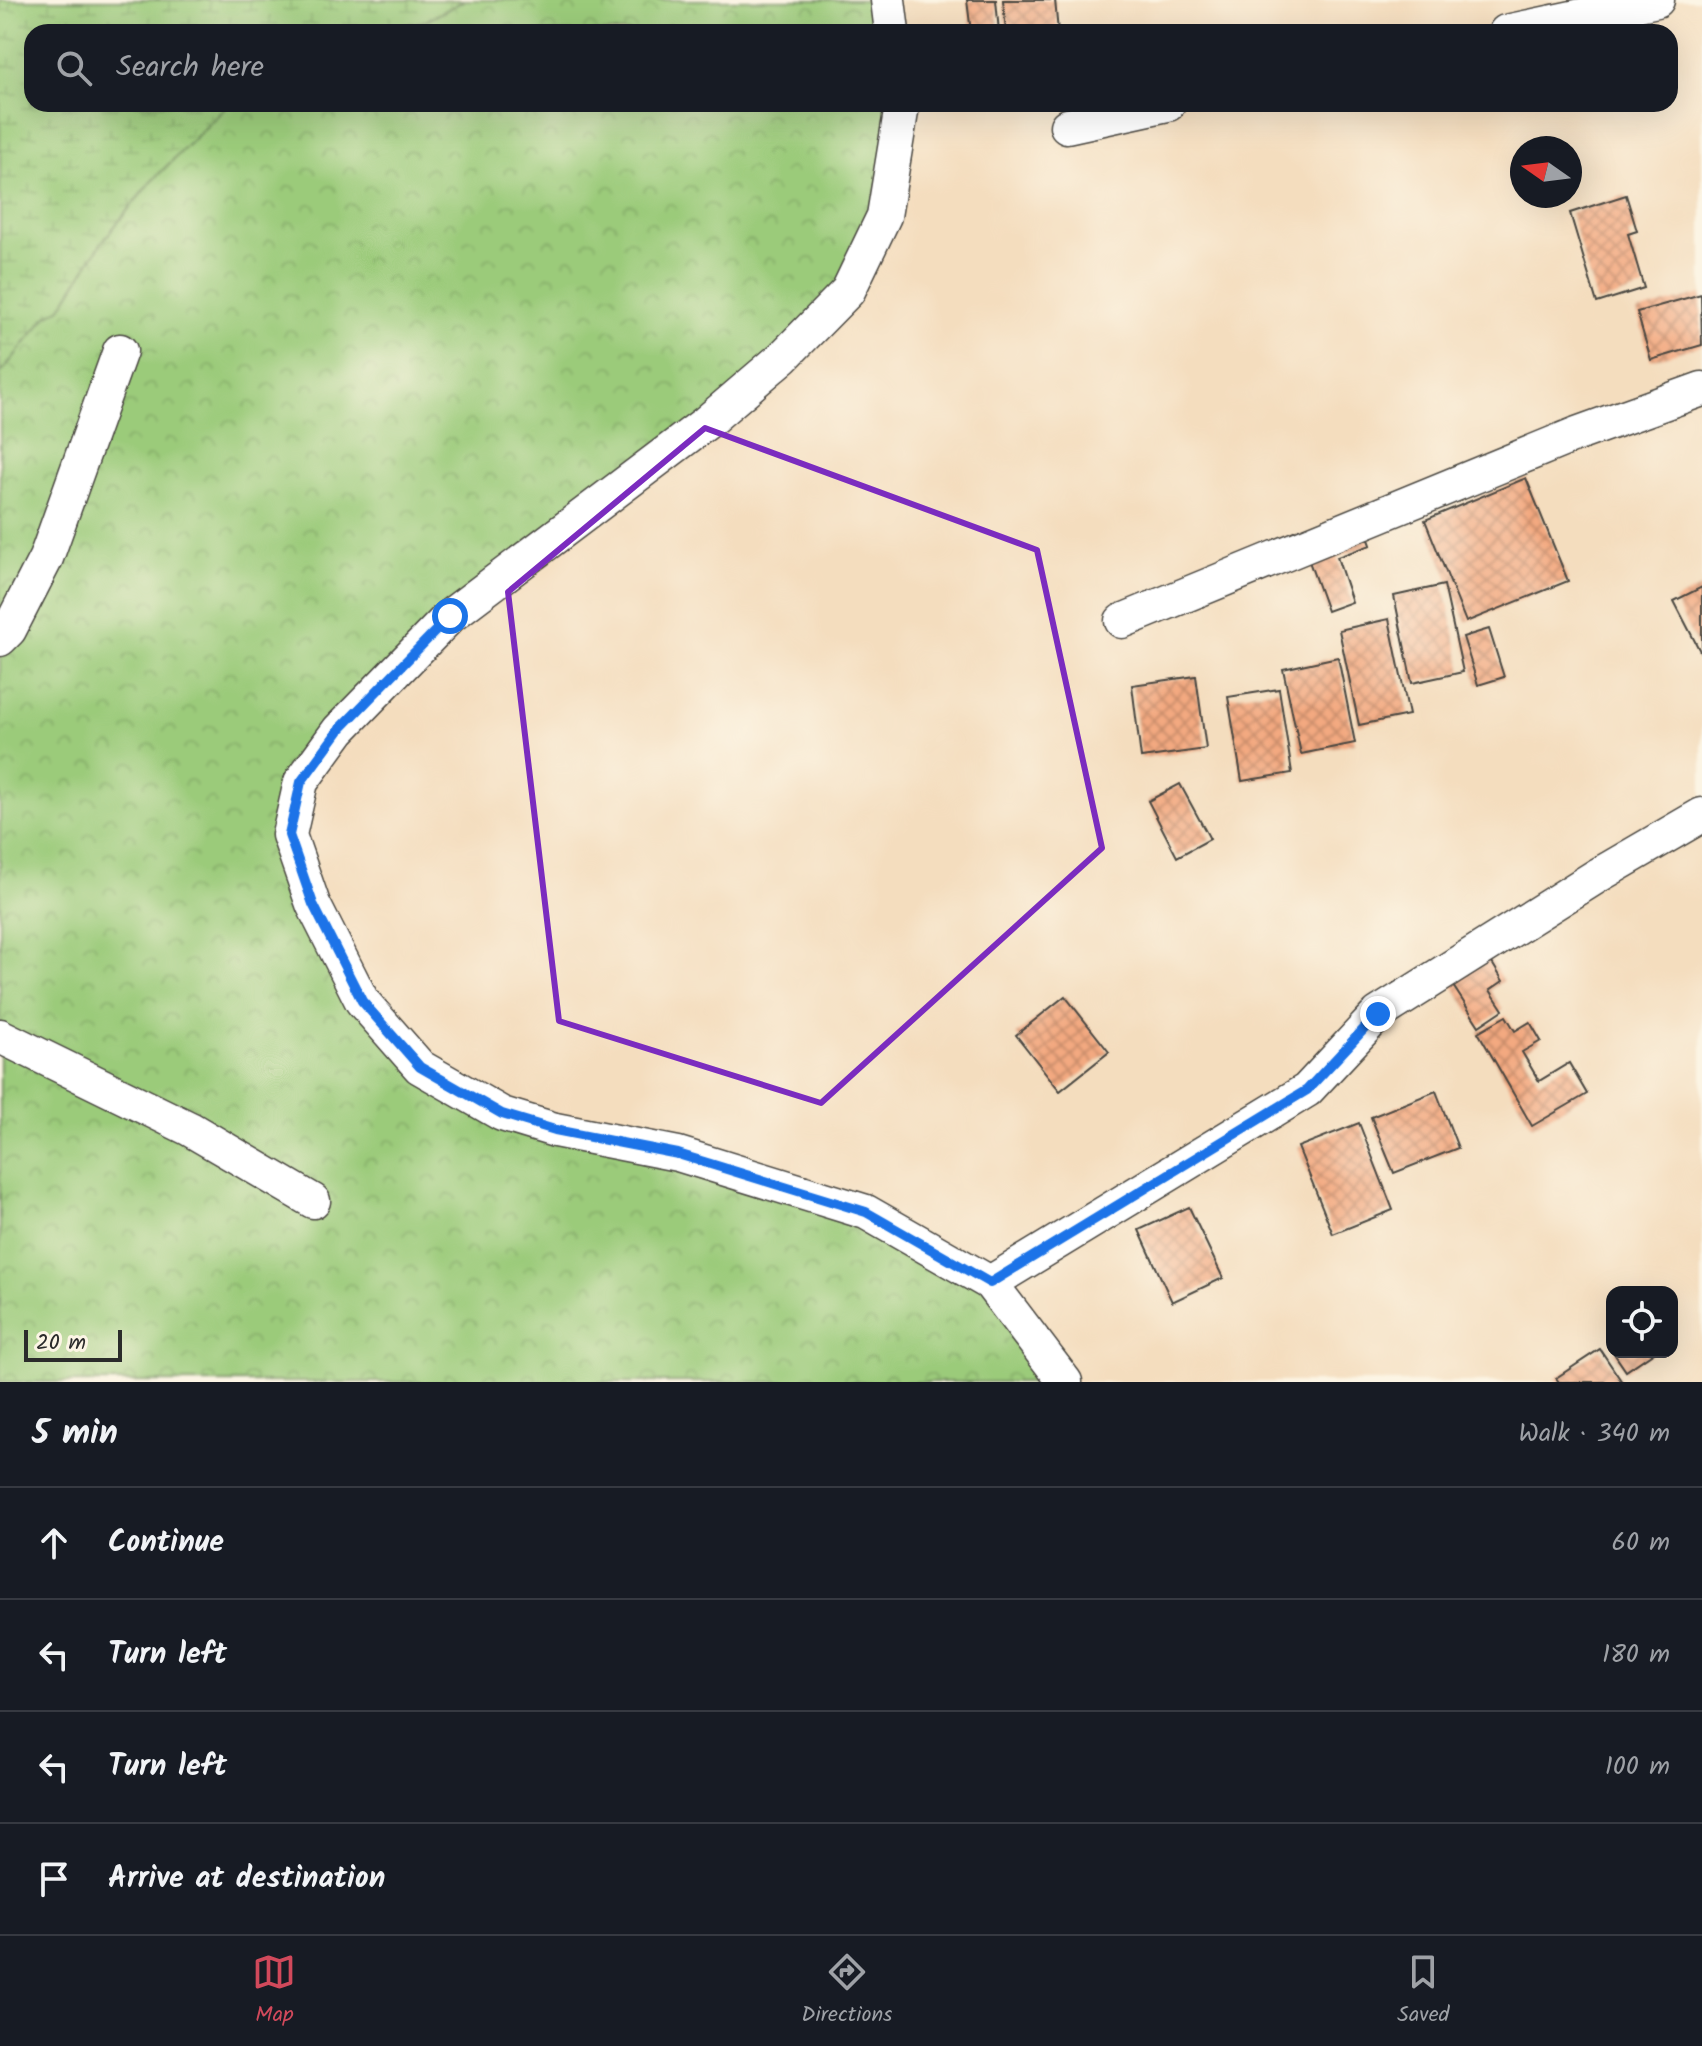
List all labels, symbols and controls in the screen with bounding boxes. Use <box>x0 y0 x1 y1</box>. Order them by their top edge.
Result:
search box <box>24 24 1678 112</box>
text: Search here <box>116 44 264 92</box>
icon: search <box>52 46 96 90</box>
north arrow <box>1510 136 1582 208</box>
route start <box>432 598 468 634</box>
route end <box>1360 996 1396 1032</box>
map controls <box>1606 1286 1678 1358</box>
button: locate <box>1606 1286 1678 1358</box>
scale bar <box>24 1326 122 1362</box>
text: 20 m <box>36 1326 86 1361</box>
text: 5 min <box>32 1407 118 1461</box>
text: Walk · 340 m <box>1519 1413 1670 1455</box>
text: Continue <box>108 1519 224 1567</box>
icon: ahead <box>32 1521 76 1565</box>
text: 60 m <box>1611 1522 1670 1564</box>
text: Turn left <box>108 1631 227 1679</box>
icon: left <box>32 1633 76 1677</box>
text: 180 m <box>1602 1634 1670 1676</box>
text: Turn left <box>108 1743 227 1791</box>
icon: left <box>32 1745 76 1789</box>
text: 100 m <box>1605 1746 1670 1788</box>
text: Arrive at destination <box>108 1855 385 1903</box>
icon: arrive <box>32 1857 76 1901</box>
tab: Map <box>252 1950 296 2033</box>
tab: Directions <box>801 1950 893 2033</box>
tab: Saved <box>1397 1950 1450 2033</box>

